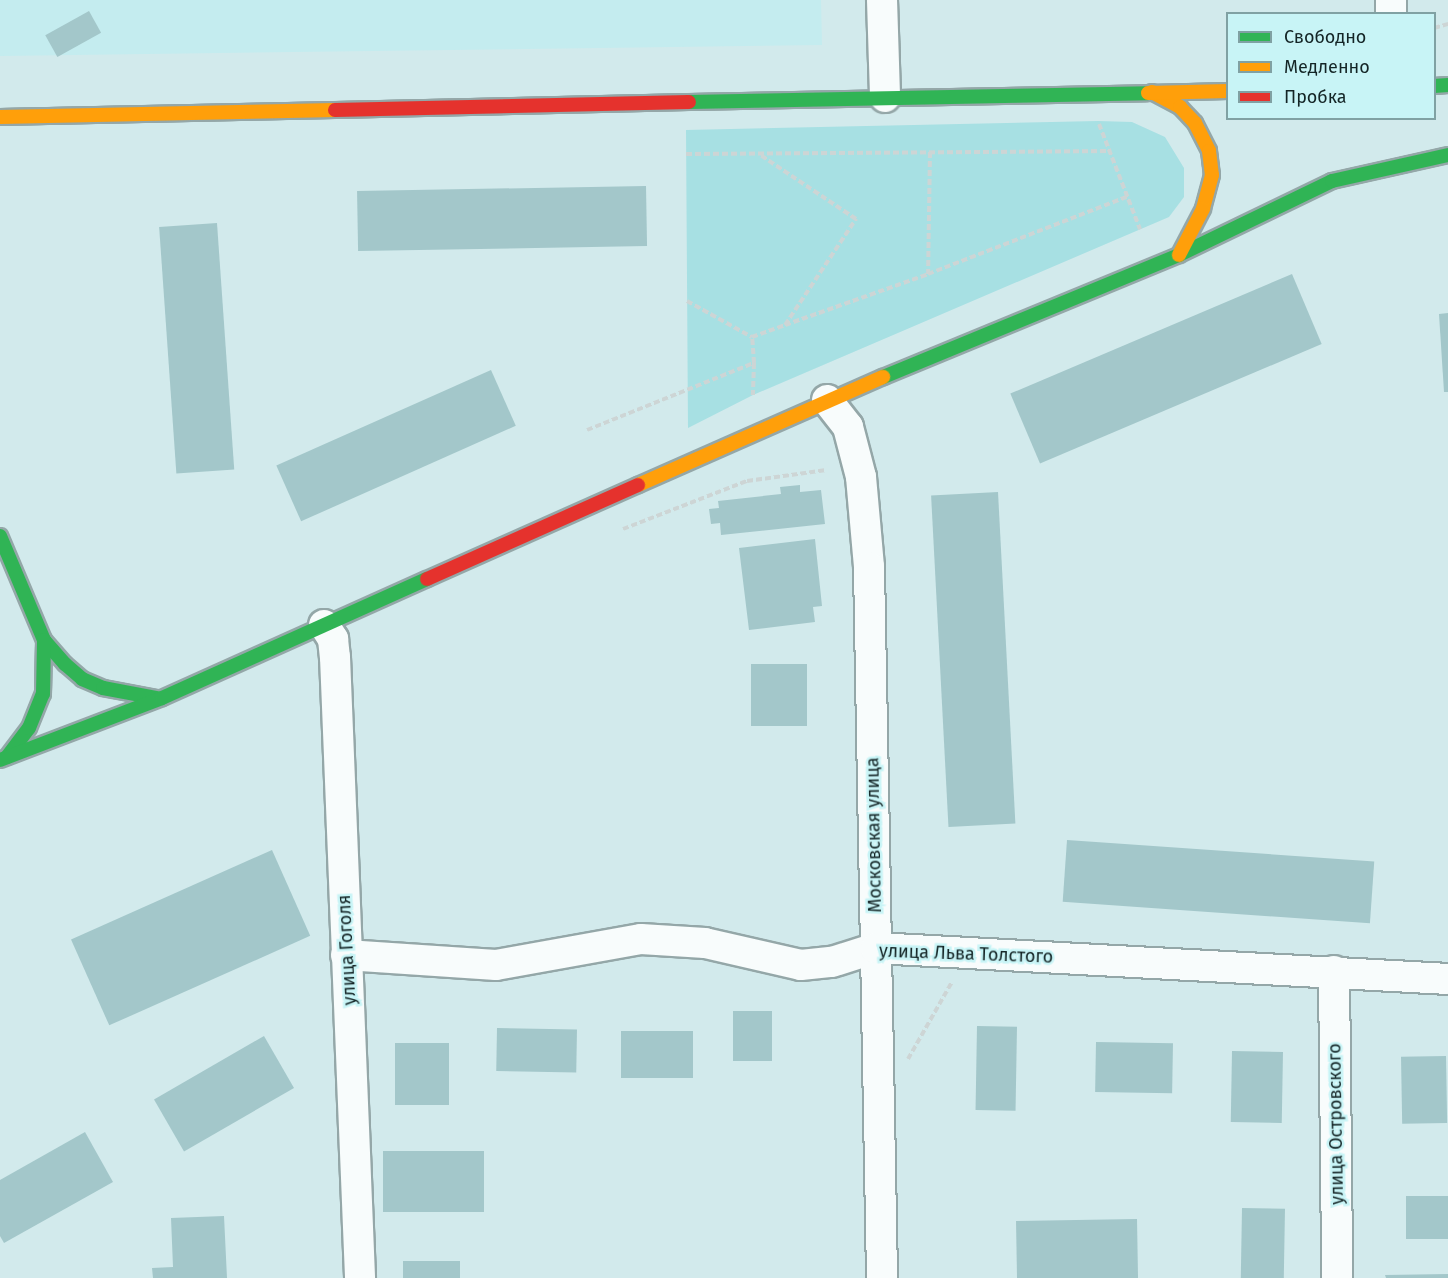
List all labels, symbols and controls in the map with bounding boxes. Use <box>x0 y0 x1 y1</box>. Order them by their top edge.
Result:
legend <box>1226 12 1436 120</box>
text: Свободно <box>1284 26 1366 48</box>
text: Медленно <box>1284 56 1370 78</box>
text: Пробка <box>1284 86 1347 108</box>
street label: Московская улица <box>862 757 886 913</box>
street label: улица Гоголя <box>333 894 361 1006</box>
street label: улица Льва Толстого <box>879 940 1053 968</box>
street label: улица Островского <box>1324 1043 1348 1205</box>

